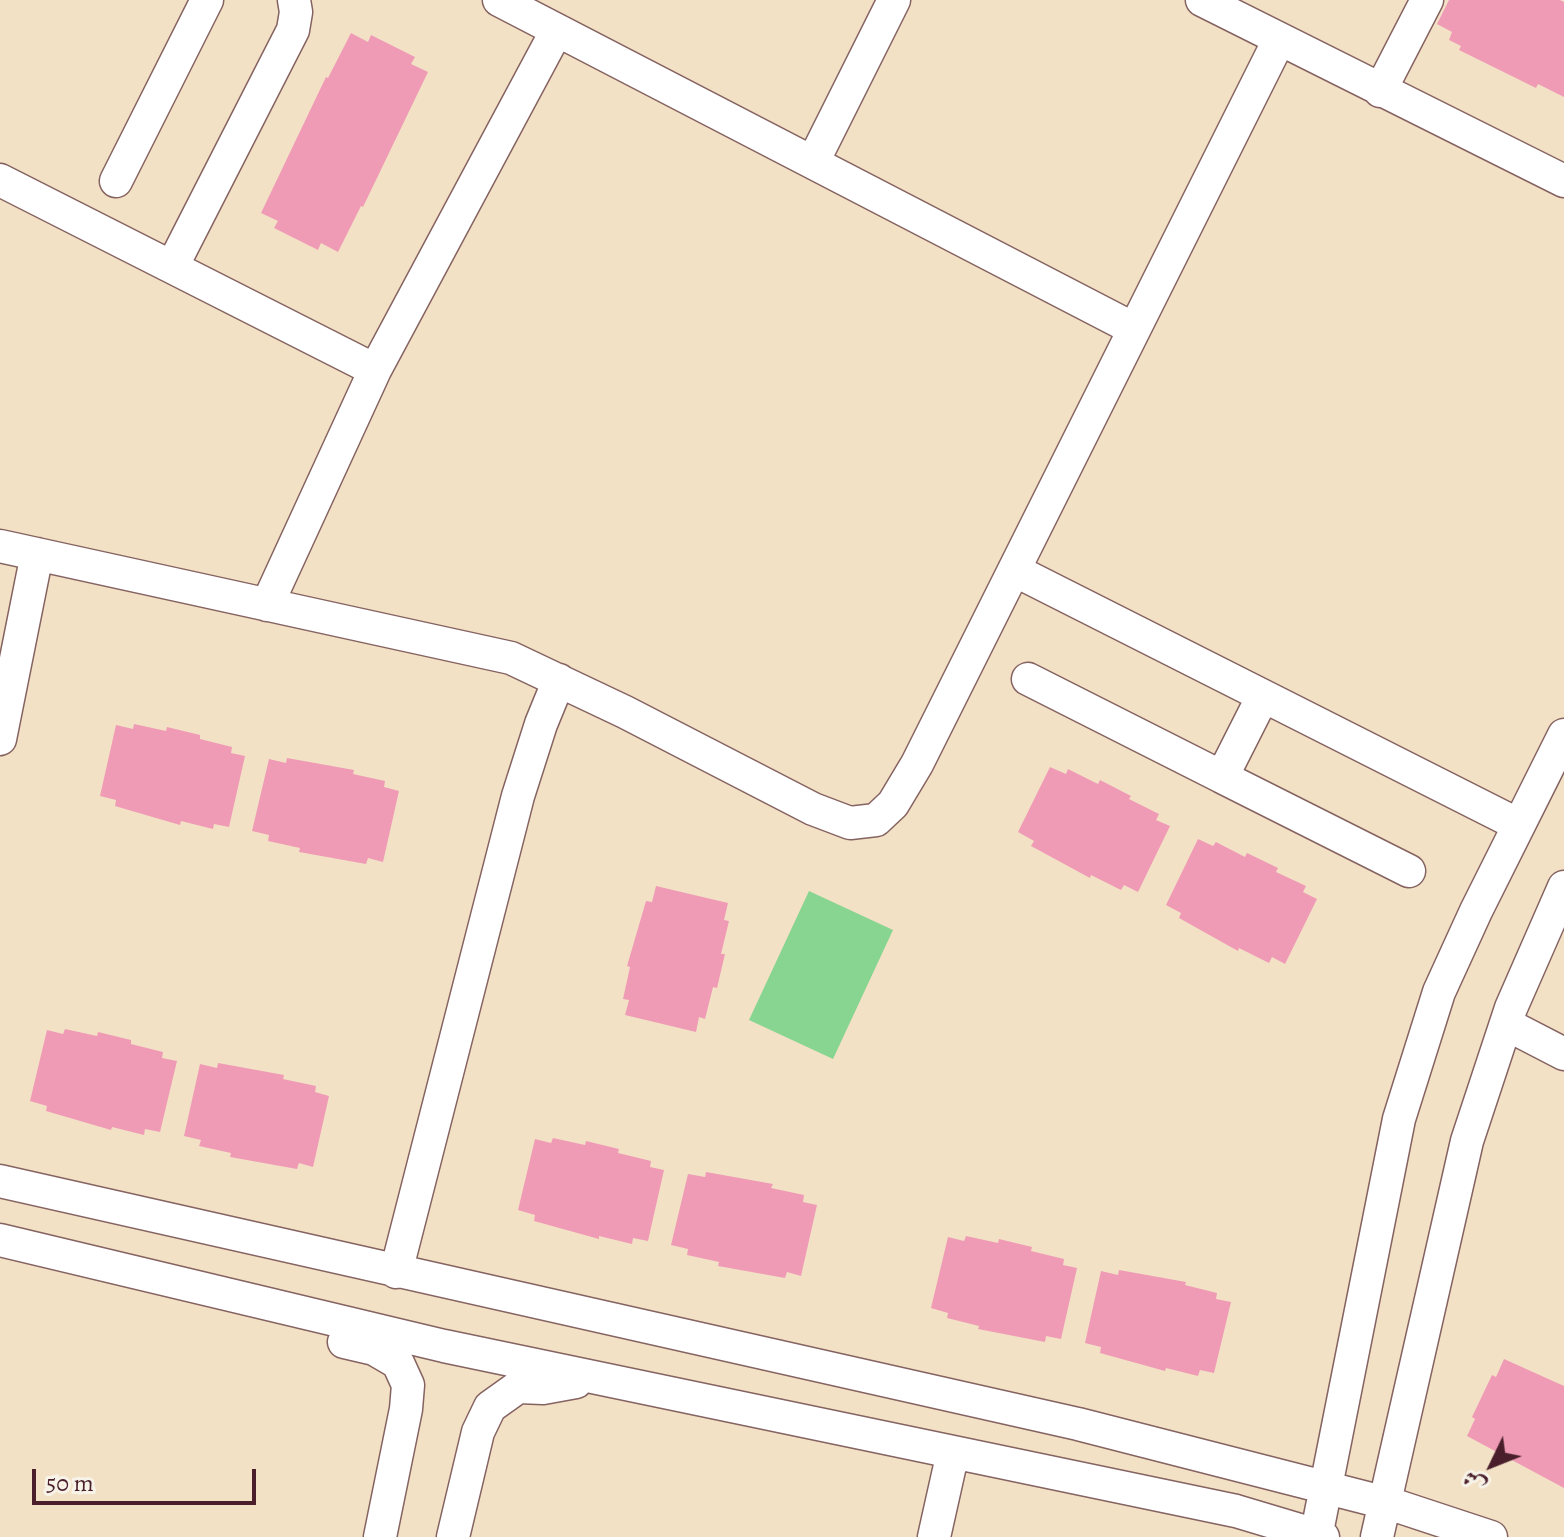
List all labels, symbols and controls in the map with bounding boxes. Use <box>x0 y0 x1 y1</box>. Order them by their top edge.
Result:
north arrow <box>1452 1425 1532 1505</box>
scale bar <box>36 1453 260 1503</box>
text: ش <box>1456 1463 1493 1500</box>
text: 50 m <box>46 1467 94 1499</box>

